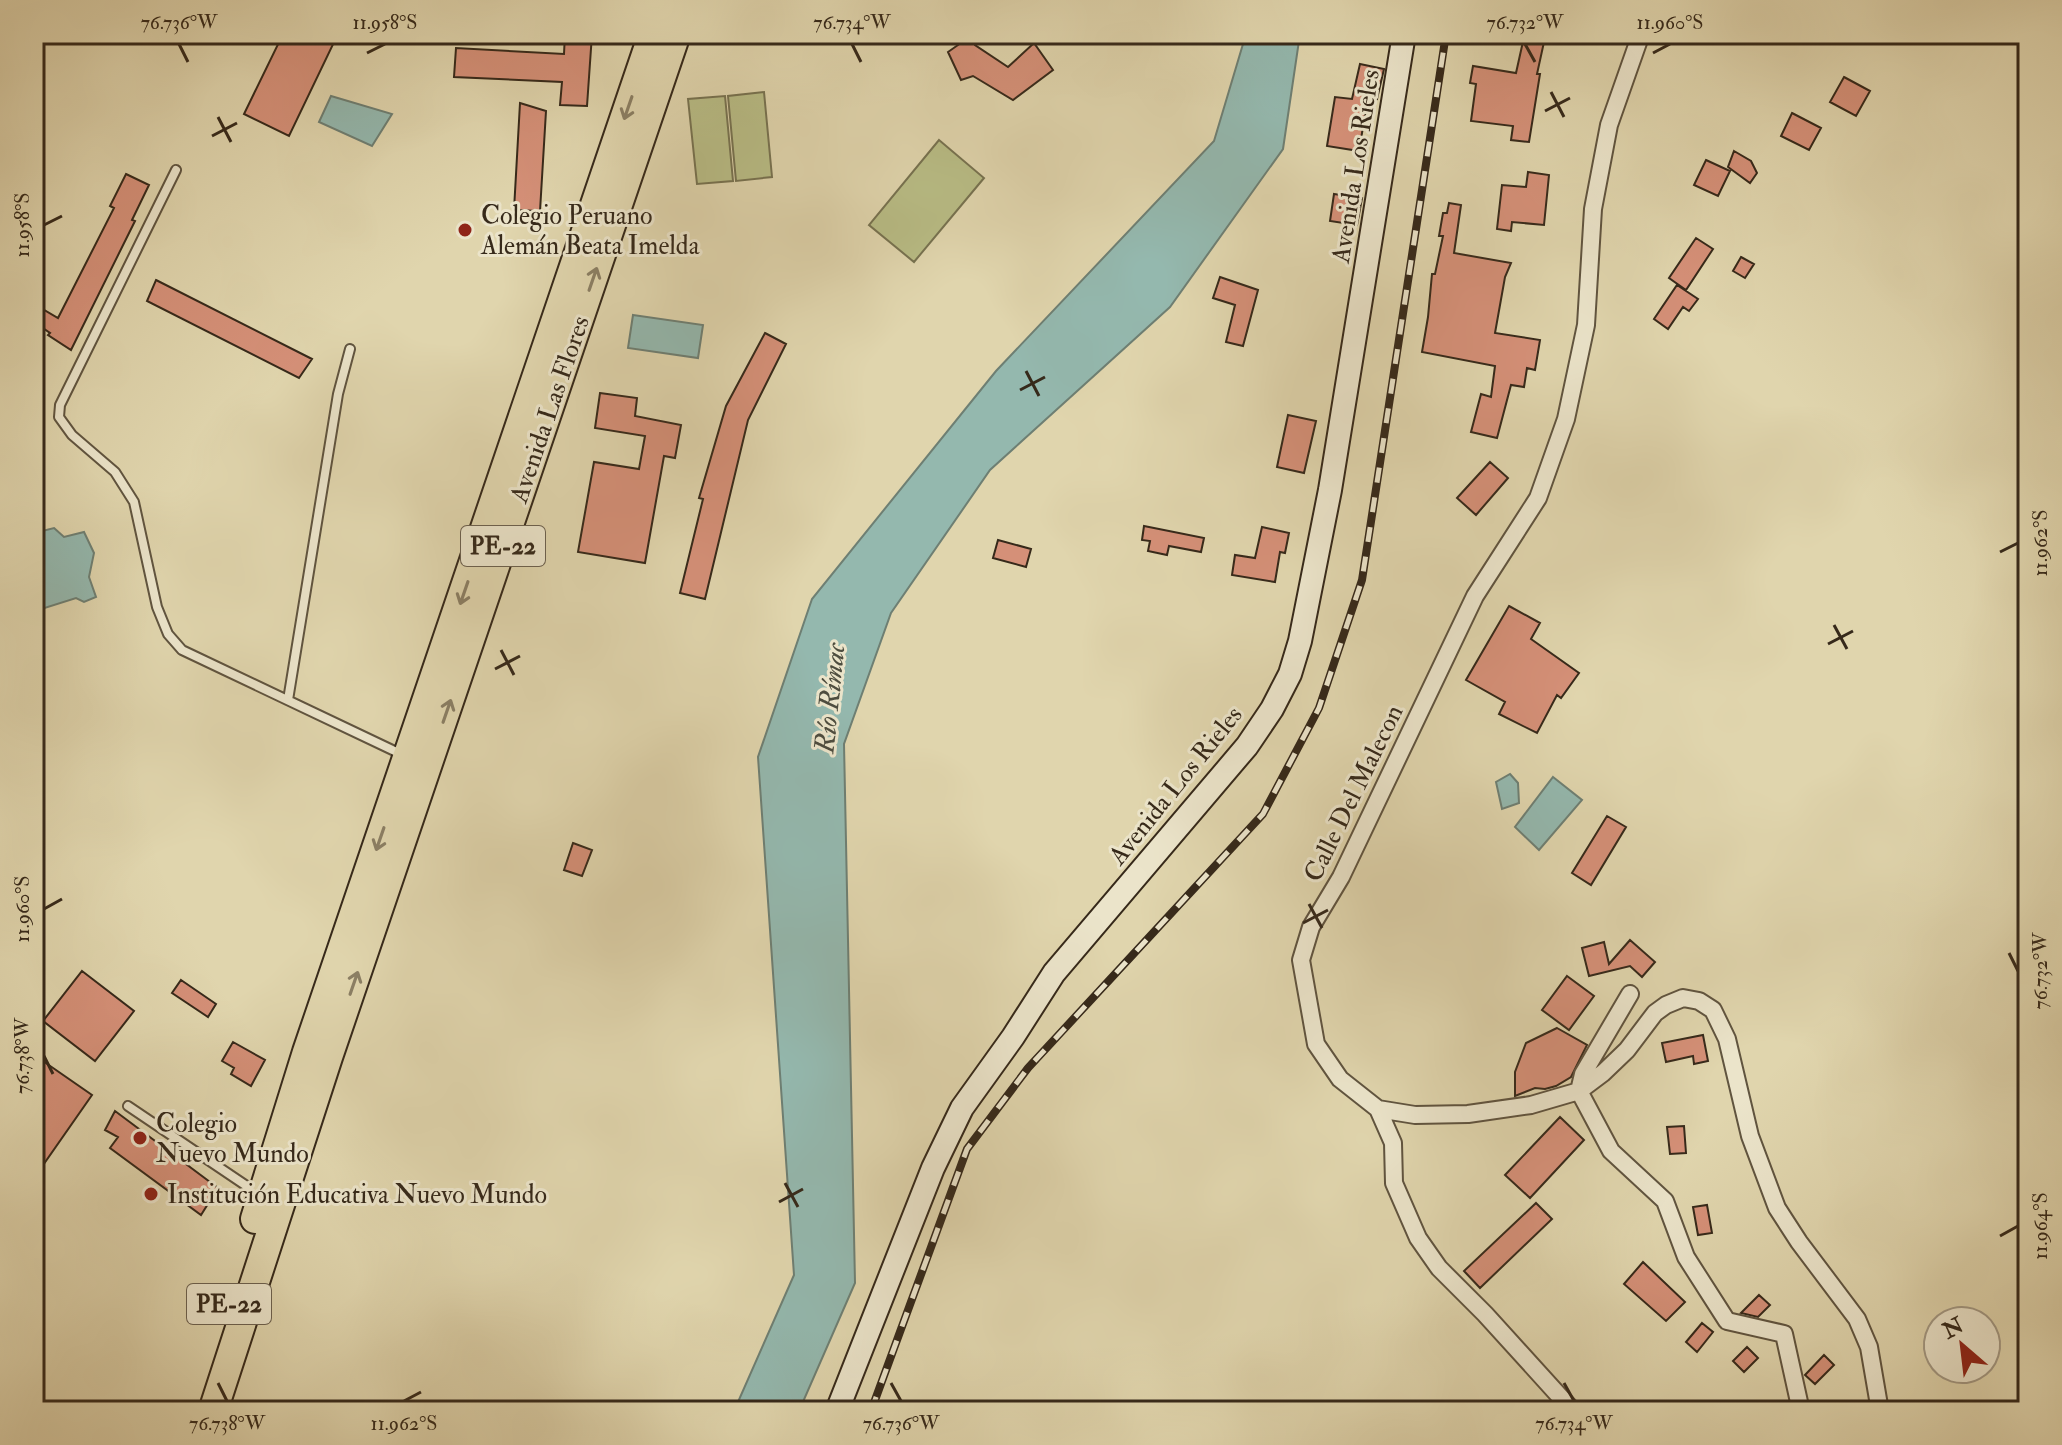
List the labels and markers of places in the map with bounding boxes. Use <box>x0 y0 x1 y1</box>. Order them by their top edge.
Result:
place label: Colegio Peruano Alemán Beata Imelda <box>480 200 700 262</box>
marker: Colegio Peruano Alemán Beata Imelda <box>456 221 474 239</box>
place label: Colegio Nuevo Mundo <box>156 1108 309 1170</box>
marker: Colegio Nuevo Mundo <box>131 1129 149 1147</box>
place label: Institución Educativa Nuevo Mundo <box>167 1179 547 1211</box>
marker: Institución Educativa Nuevo Mundo <box>142 1185 160 1203</box>

